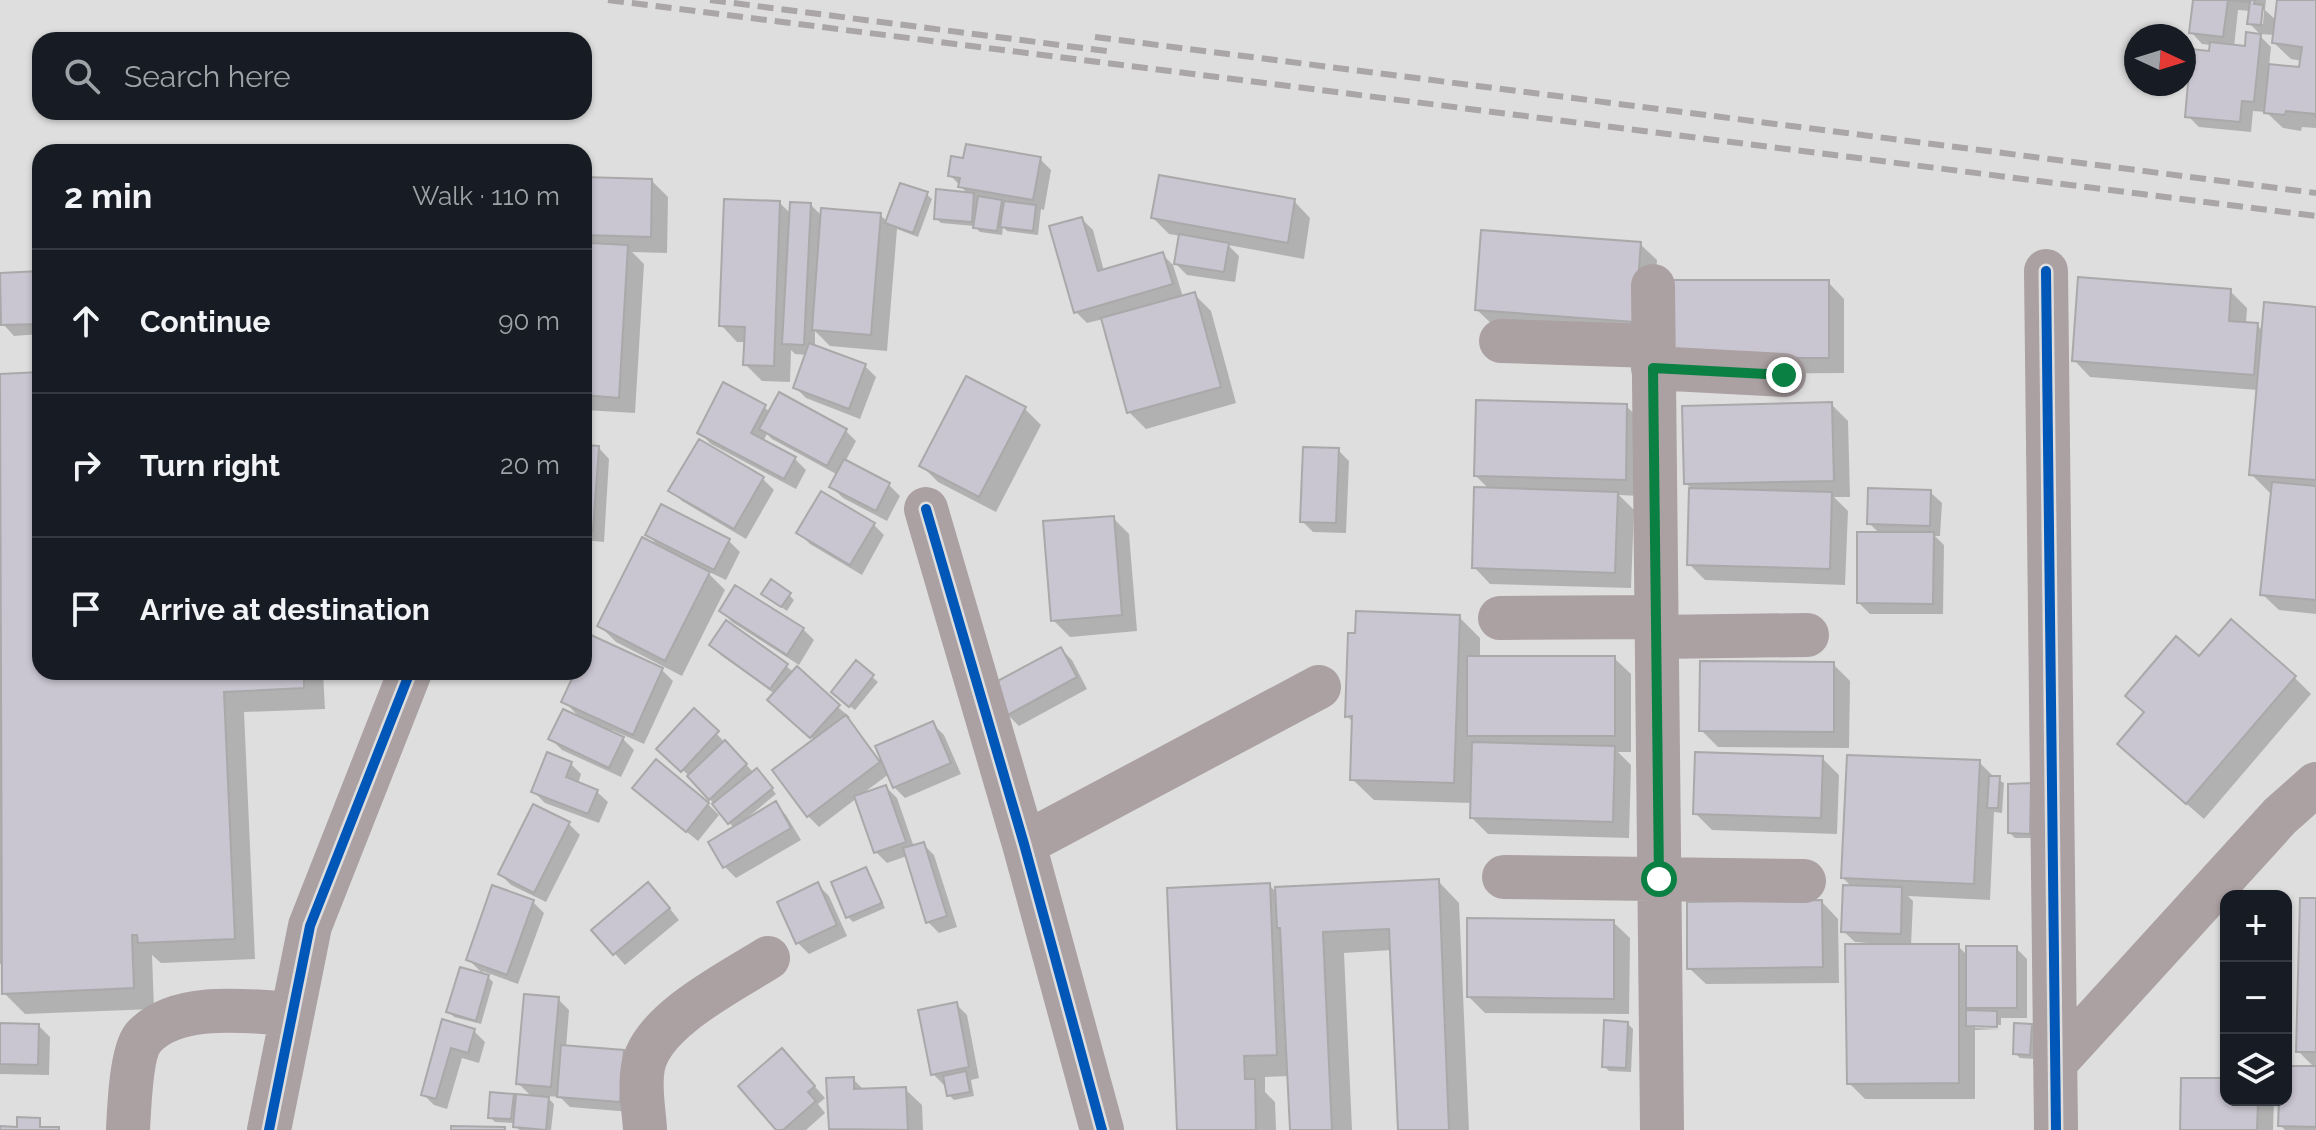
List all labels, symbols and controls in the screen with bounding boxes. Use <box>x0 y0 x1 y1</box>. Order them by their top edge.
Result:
north arrow <box>2124 24 2196 96</box>
search box <box>32 32 592 120</box>
icon: search <box>60 54 104 98</box>
text: Search here <box>124 59 291 94</box>
text: 2 min <box>64 176 152 216</box>
text: Walk · 110 m <box>412 181 560 211</box>
icon: ahead <box>64 299 108 343</box>
text: Continue <box>140 304 271 339</box>
text: 90 m <box>498 306 560 336</box>
route end <box>1766 357 1802 393</box>
icon: right <box>64 443 108 487</box>
text: Turn right <box>140 448 280 483</box>
text: 20 m <box>500 450 560 480</box>
icon: arrive <box>64 587 108 631</box>
text: Arrive at destination <box>140 592 430 627</box>
route start <box>1641 861 1677 897</box>
map controls <box>2220 890 2292 1106</box>
button: + <box>2220 890 2292 962</box>
button: − <box>2220 962 2292 1034</box>
button: layers <box>2220 1034 2292 1106</box>

